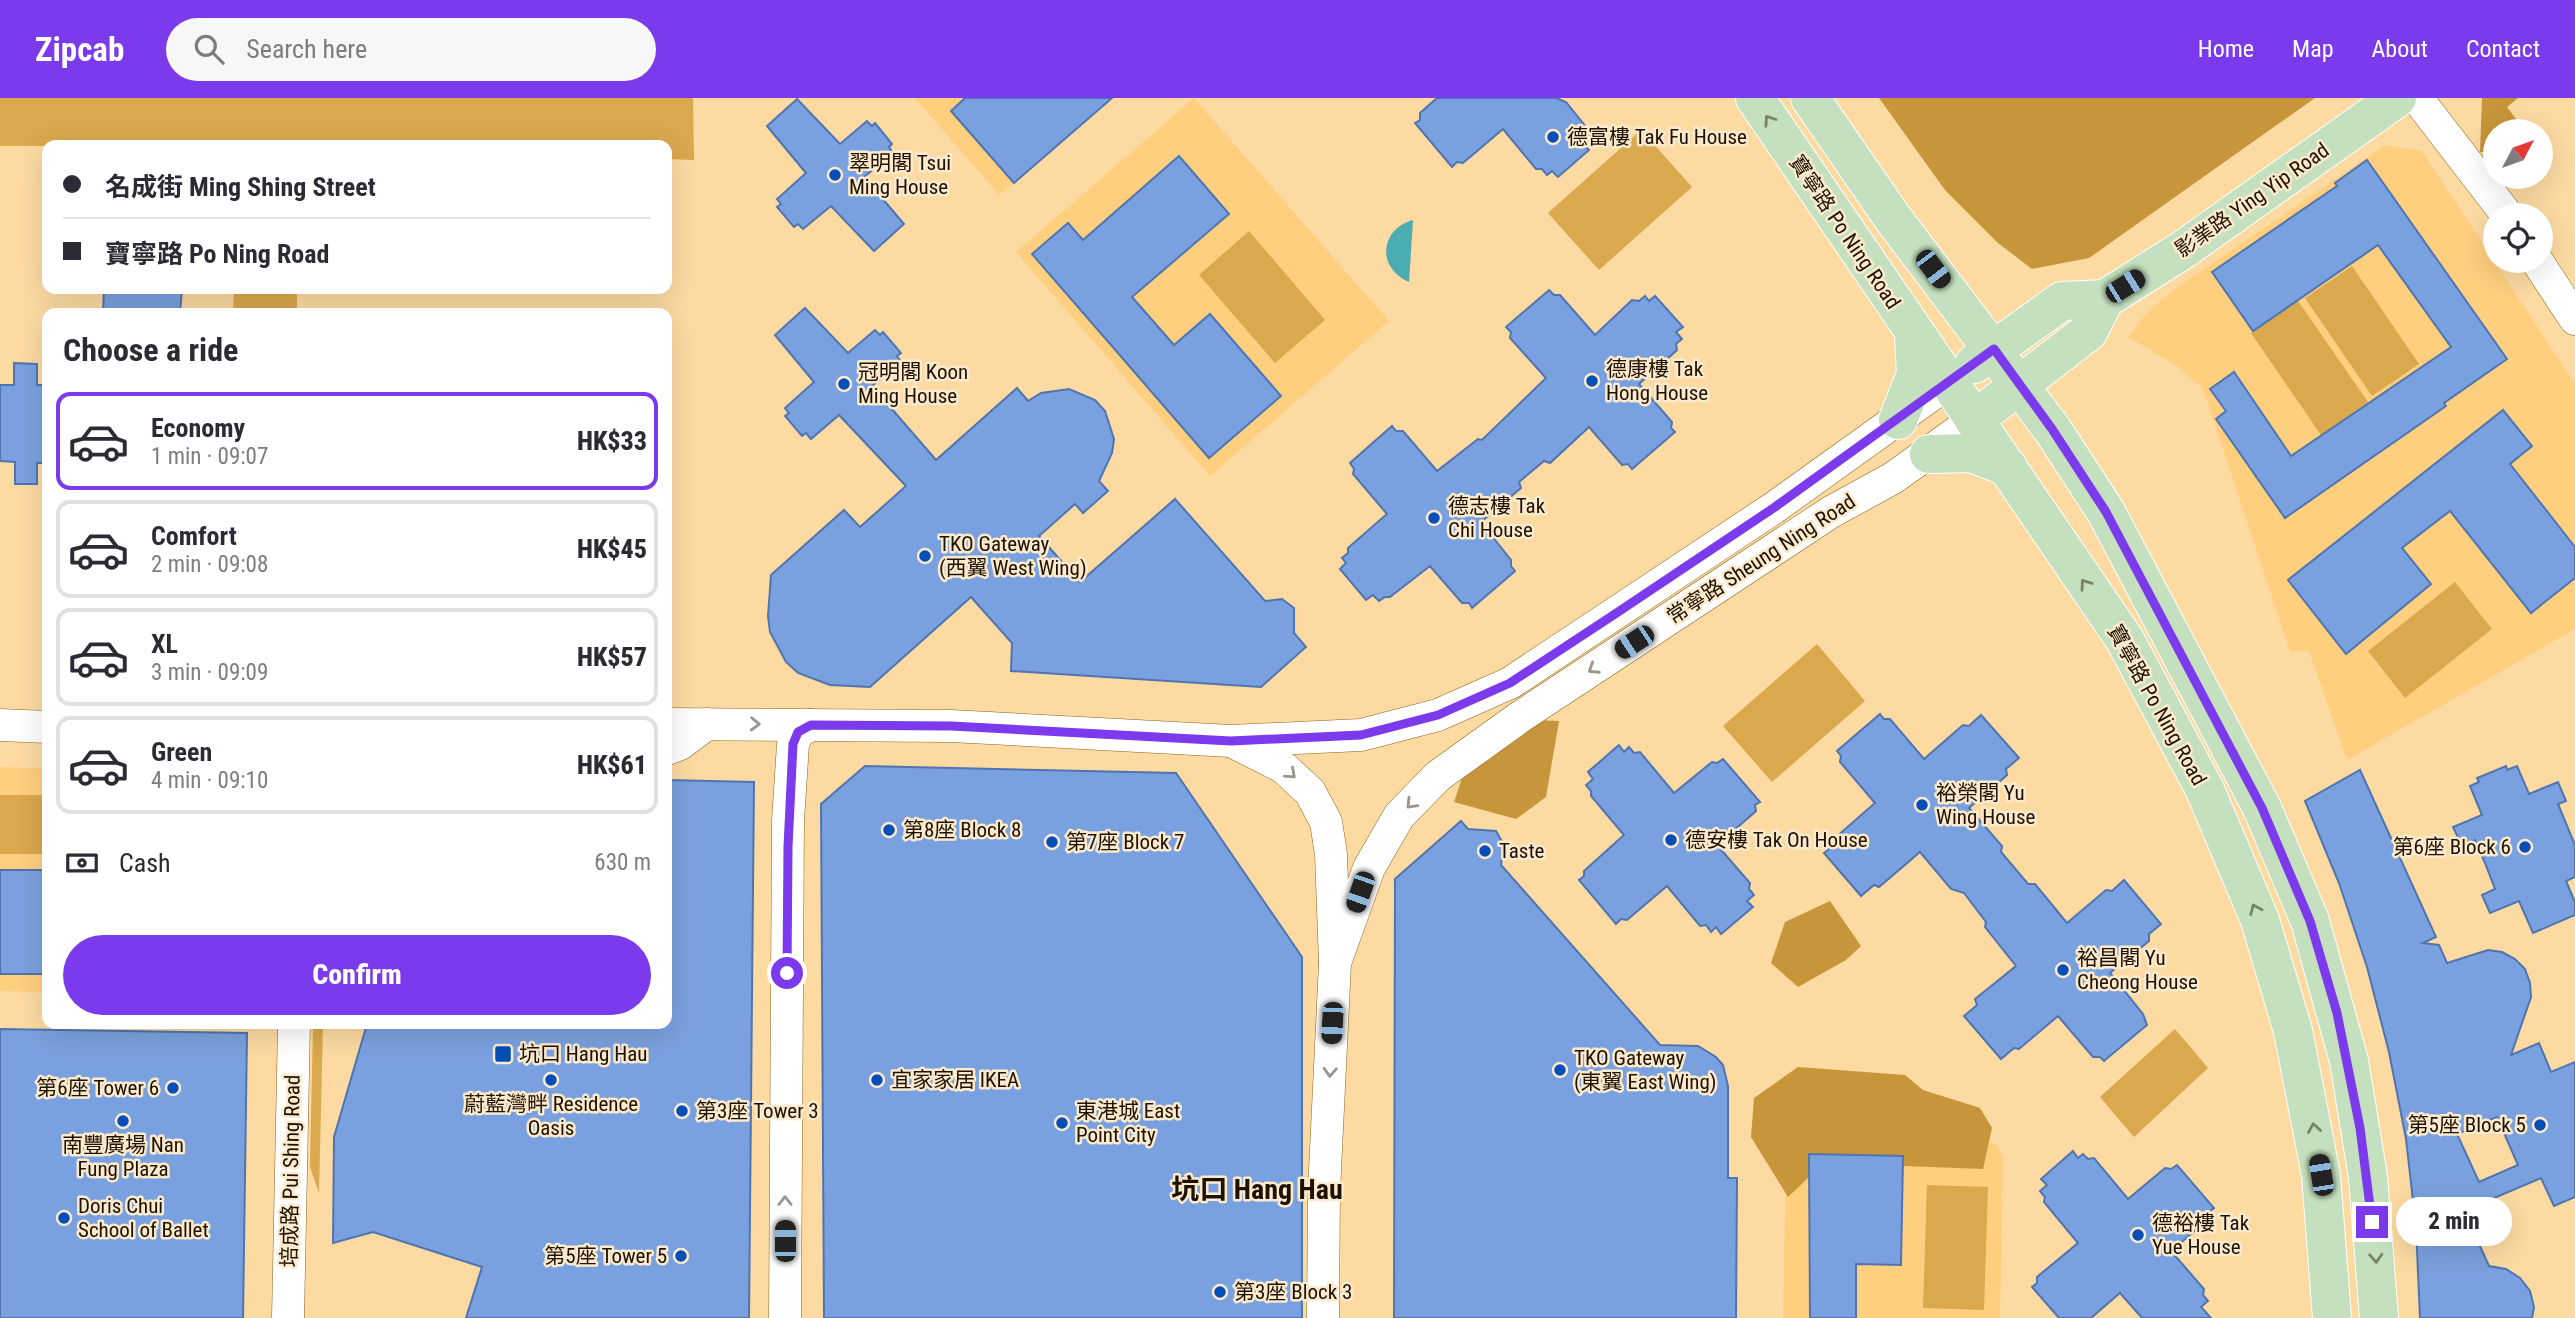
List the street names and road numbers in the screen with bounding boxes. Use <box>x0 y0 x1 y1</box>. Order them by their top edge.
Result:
street label: 影業路 Ying Yip Road <box>2170 138 2334 262</box>
street label: 寶寧路 Po Ning Road <box>1785 151 1905 313</box>
street label: 常寧路 Sheung Ning Road <box>1662 489 1860 629</box>
street label: 寶寧路 Po Ning Road <box>2103 620 2211 790</box>
street label: 培成路 Pui Shing Road <box>277 1075 305 1267</box>

